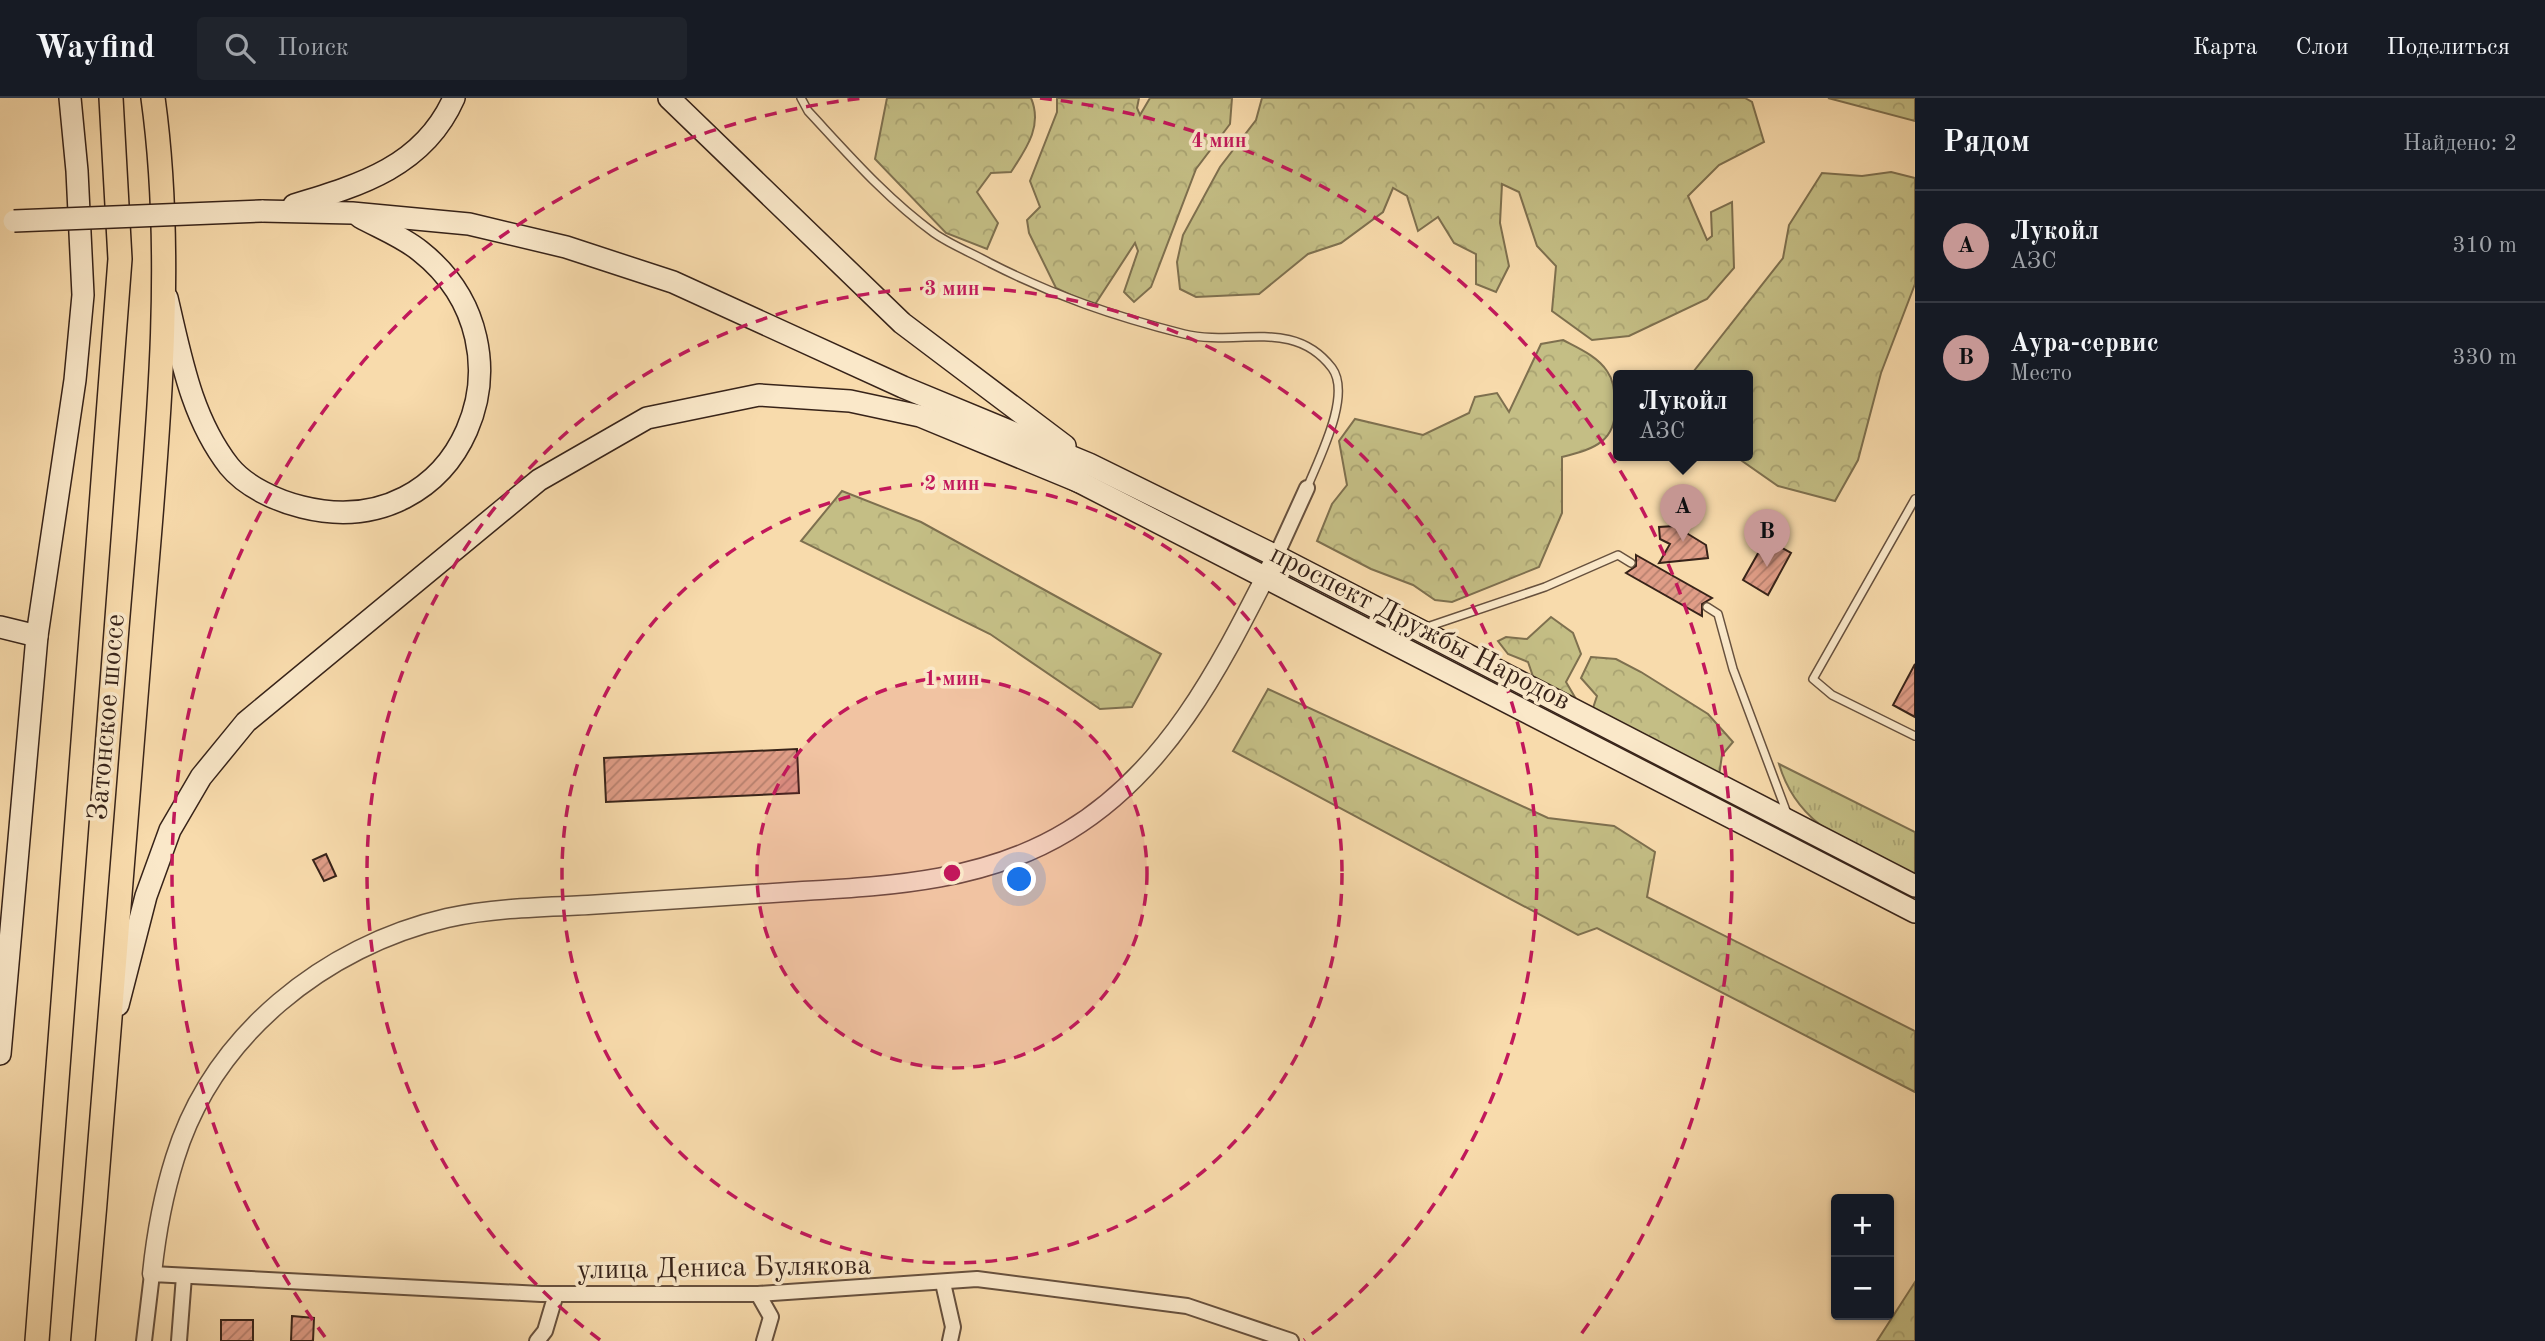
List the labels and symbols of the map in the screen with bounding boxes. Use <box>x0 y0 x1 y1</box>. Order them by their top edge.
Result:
text: 4 мин <box>1191 131 1247 152</box>
text: 3 мин <box>924 279 980 300</box>
text: 2 мин <box>924 474 980 495</box>
pin: A <box>1660 484 1706 542</box>
pin: B <box>1744 509 1790 567</box>
street label: проспект Дружбы Народов <box>1265 541 1574 717</box>
street label: Затонское шоссе <box>85 613 131 822</box>
text: 1 мин <box>924 669 980 690</box>
centre of rings <box>940 861 964 885</box>
your location <box>1002 862 1036 896</box>
street label: улица Дениса Булякова <box>577 1252 872 1286</box>

